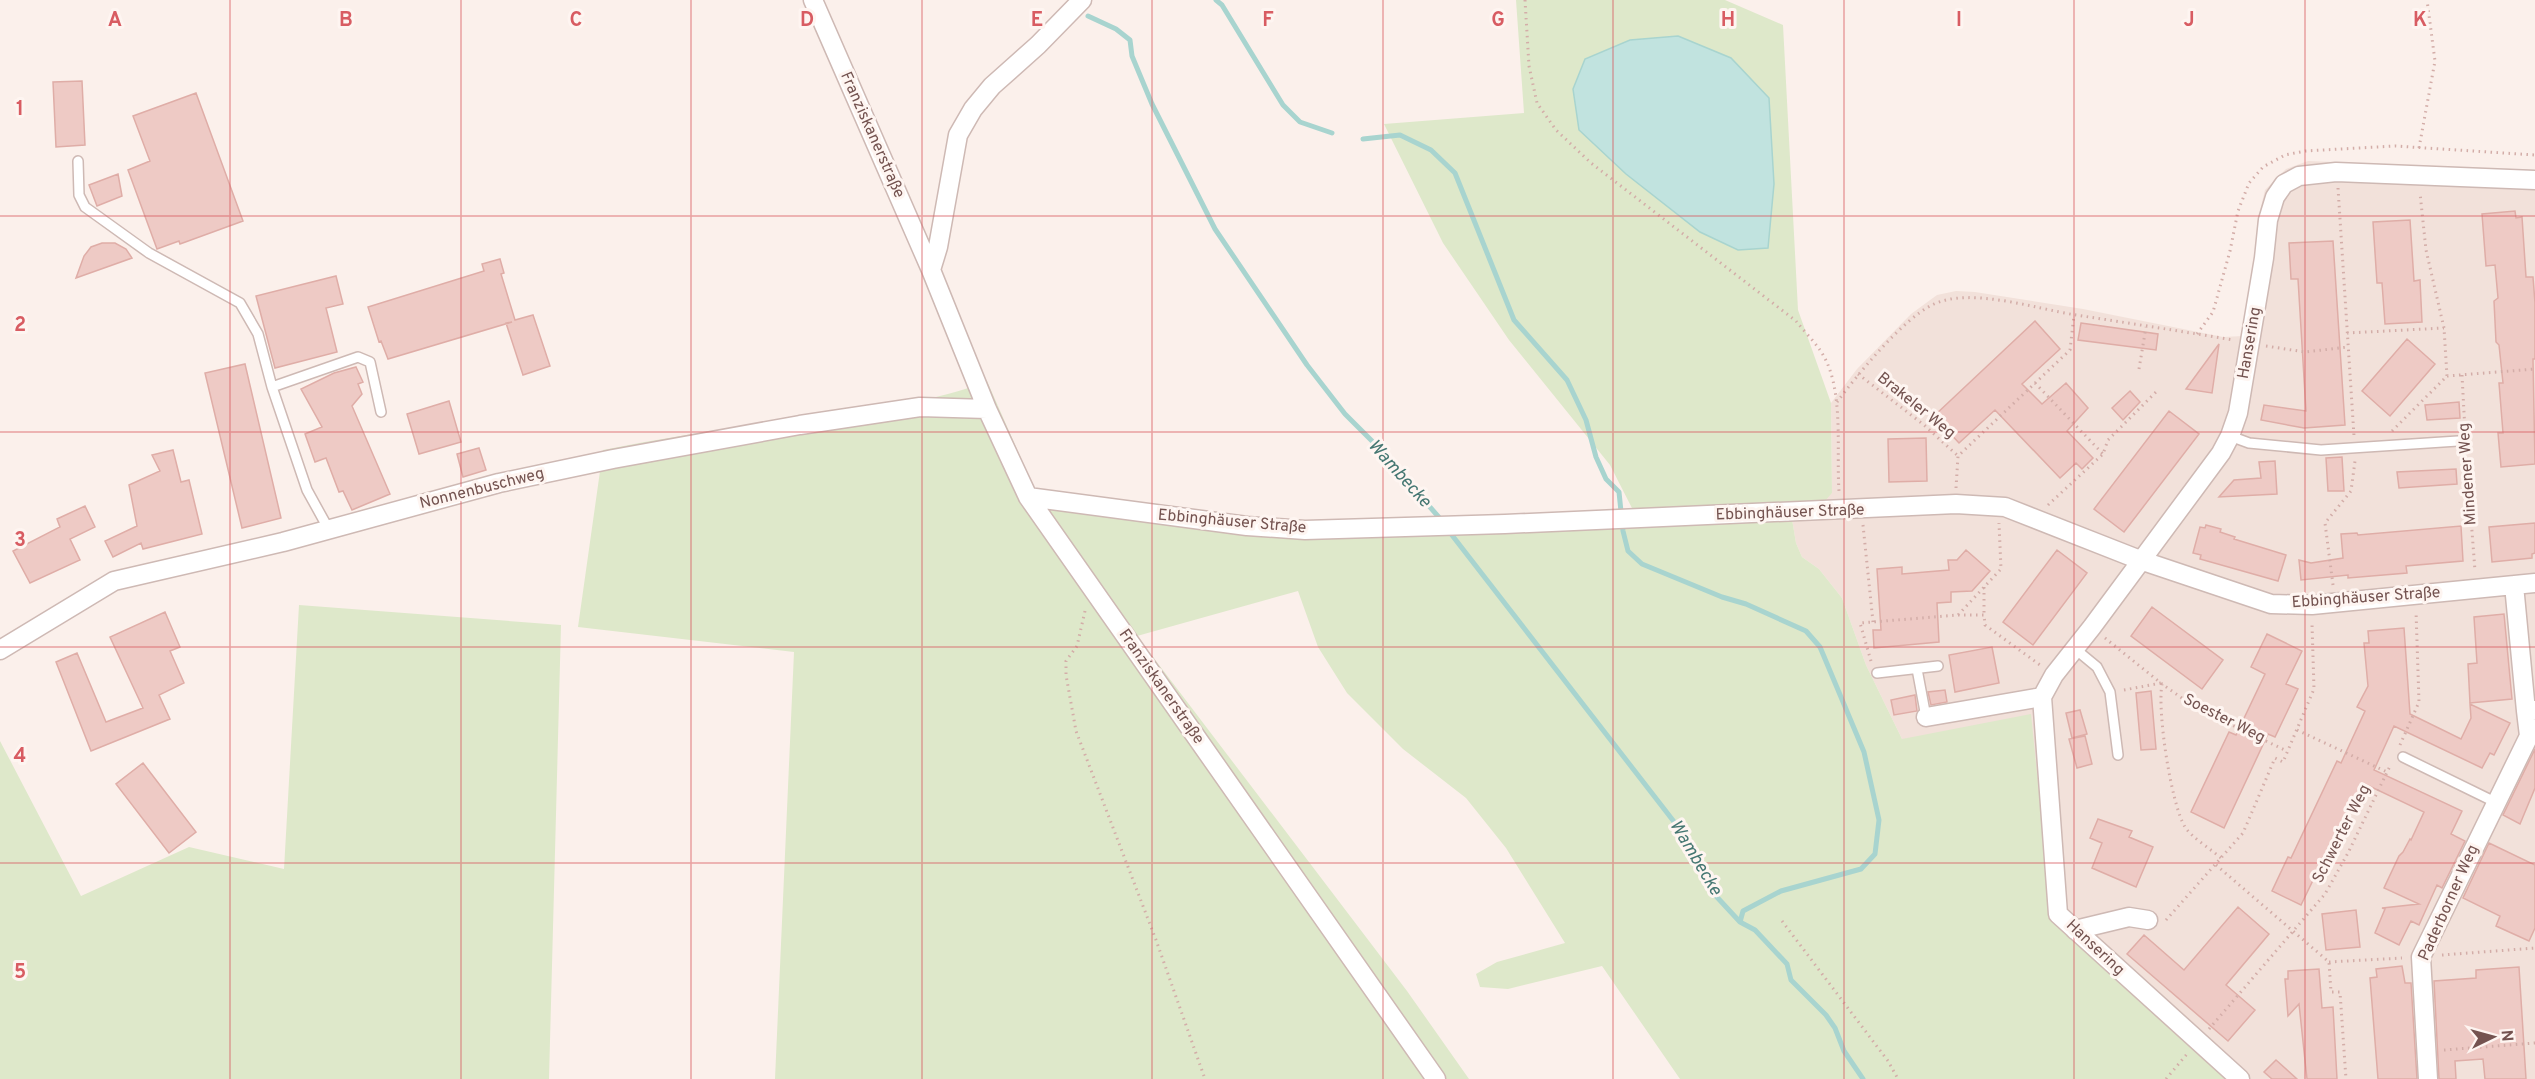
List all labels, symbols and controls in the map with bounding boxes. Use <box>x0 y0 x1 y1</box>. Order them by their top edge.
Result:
text: A <box>108 8 122 34</box>
text: B <box>339 8 353 34</box>
text: C <box>570 8 582 34</box>
text: D <box>800 8 814 34</box>
text: E <box>1031 8 1043 34</box>
text: F <box>1262 8 1274 34</box>
text: G <box>1491 8 1505 34</box>
text: H <box>1721 8 1735 34</box>
text: I <box>1956 8 1962 34</box>
text: J <box>2183 8 2195 34</box>
text: K <box>2413 8 2427 34</box>
street label: Franziskanerstraße <box>835 69 909 201</box>
text: 1 <box>16 97 24 123</box>
street label: Hansering <box>2234 305 2266 381</box>
text: 2 <box>14 313 26 339</box>
street label: Brakeler Weg <box>1873 368 1959 444</box>
street label: Mindener Weg <box>2454 422 2482 526</box>
water label: Wambecke <box>1362 435 1436 513</box>
street label: Nonnenbuschweg <box>418 464 546 514</box>
street label: Ebbinghäuser Straße <box>1715 500 1865 526</box>
street label: Ebbinghäuser Straße <box>1157 506 1307 538</box>
text: 3 <box>14 528 26 554</box>
street label: Ebbinghäuser Straße <box>2291 583 2441 613</box>
street label: Franziskanerstraße <box>1114 625 1208 749</box>
street label: Soester Weg <box>2180 690 2268 748</box>
text: 4 <box>14 744 26 770</box>
street label: Schwerter Weg <box>2309 781 2375 887</box>
water label: Wambecke <box>1664 816 1727 901</box>
street label: Paderborner Weg <box>2414 842 2484 964</box>
street label: Hansering <box>2062 916 2128 980</box>
text: 5 <box>14 960 26 986</box>
north arrow <box>2463 1007 2523 1067</box>
text: N <box>2495 1029 2516 1042</box>

